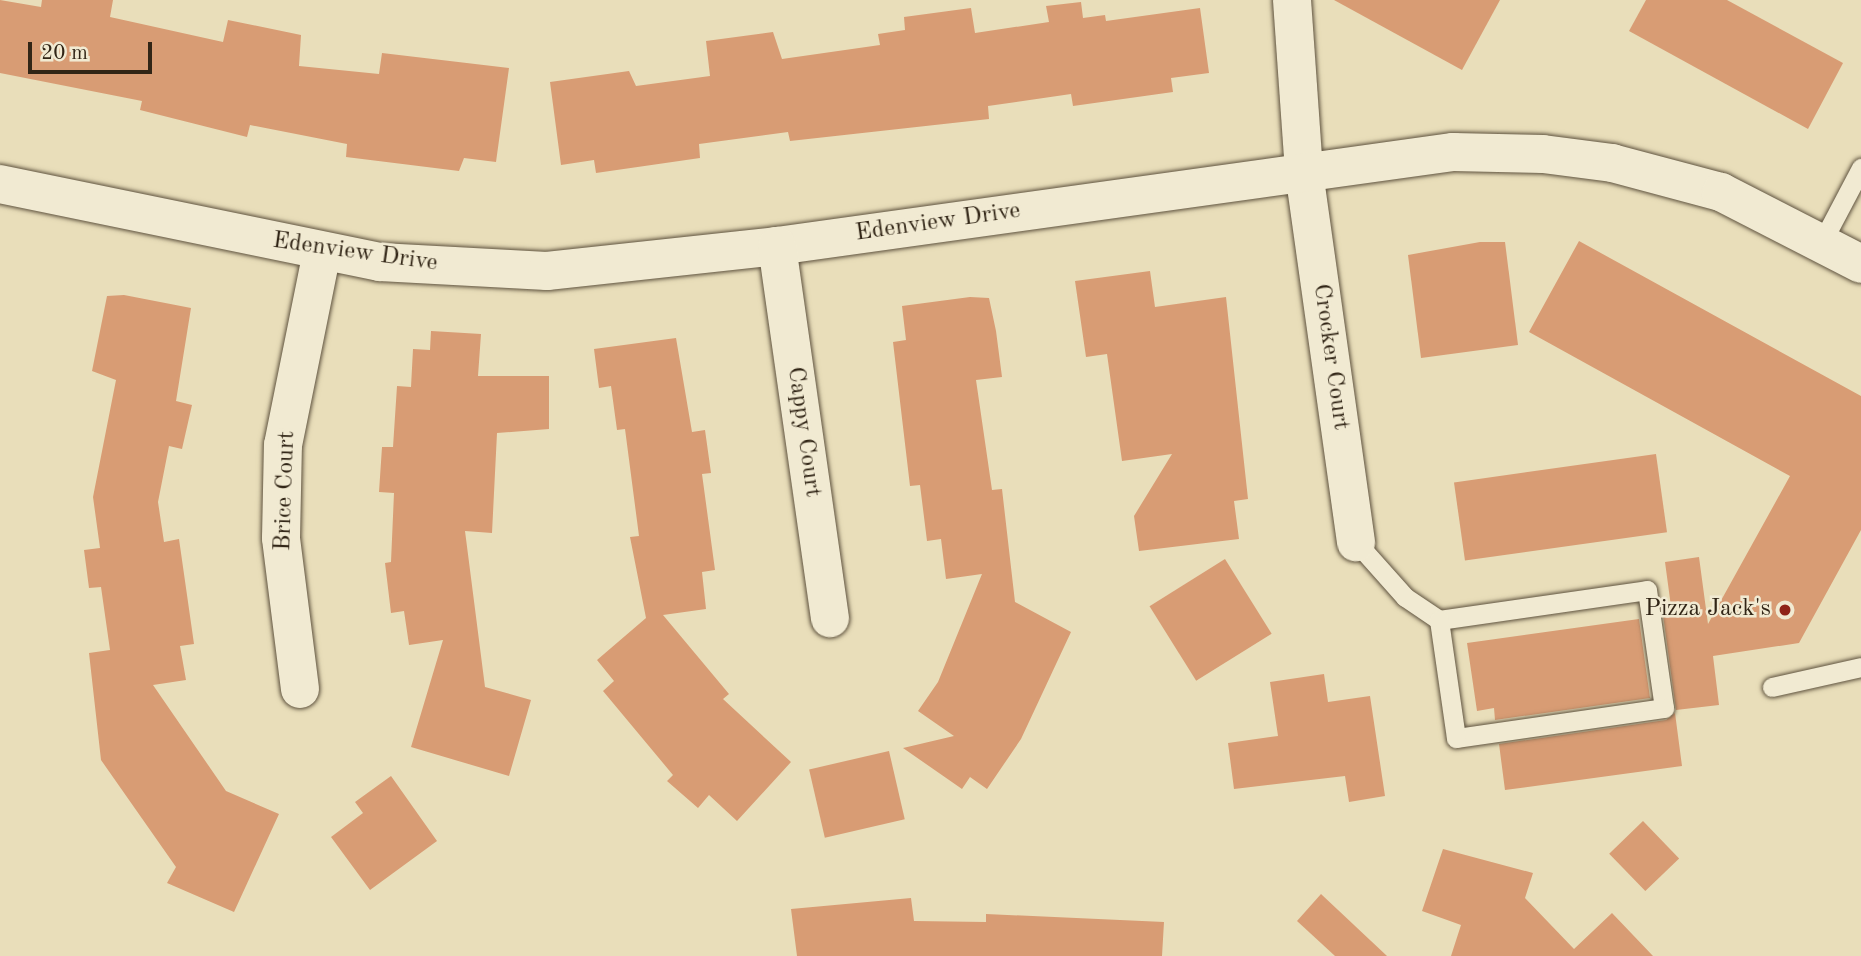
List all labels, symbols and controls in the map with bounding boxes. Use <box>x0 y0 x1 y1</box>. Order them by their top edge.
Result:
scale bar <box>32 28 156 72</box>
text: 20 m <box>41 43 88 64</box>
street label: Edenview Drive <box>854 197 1022 249</box>
street label: Edenview Drive <box>271 227 439 279</box>
street label: Crocker Court <box>1305 282 1355 432</box>
street label: Cappy Court <box>780 365 826 499</box>
street label: Brice Court <box>270 430 302 552</box>
place label: Pizza Jack's <box>1645 596 1771 624</box>
marker: Pizza Jack's <box>1777 602 1793 618</box>

